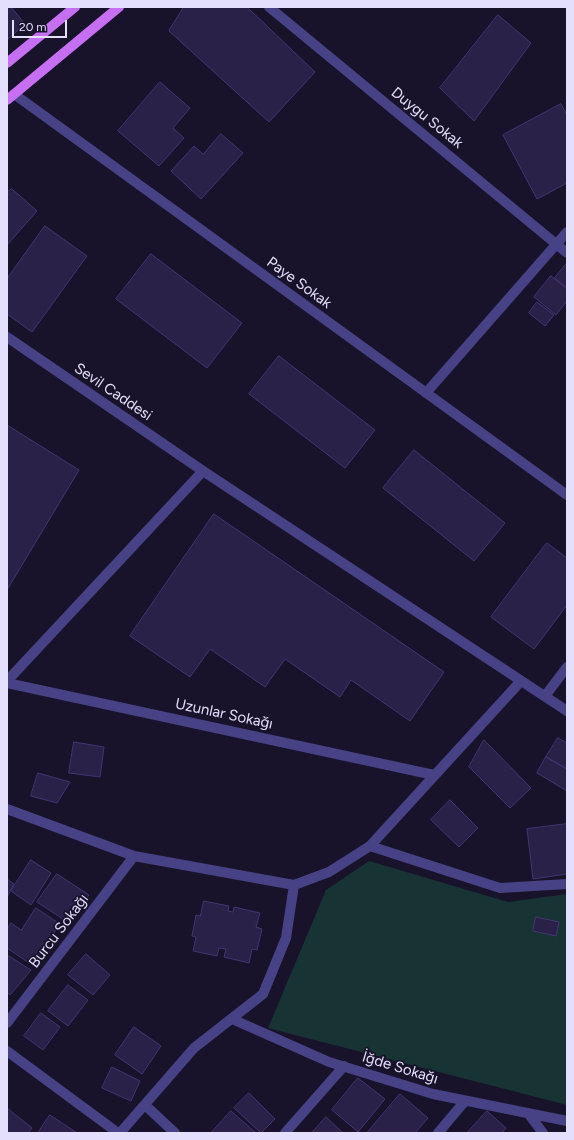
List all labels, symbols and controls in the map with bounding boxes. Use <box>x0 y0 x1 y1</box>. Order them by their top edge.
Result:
scale bar <box>14 12 69 38</box>
text: 20 m <box>19 20 47 34</box>
street label: Duygu Sokak <box>387 84 467 152</box>
street label: Paye Sokak <box>263 253 335 313</box>
street label: Sevil Caddesi <box>71 359 155 425</box>
street label: Uzunlar Sokağı <box>174 695 274 733</box>
street label: Burcu Sokağı <box>25 891 93 971</box>
street label: İğde Sokağı <box>360 1048 440 1088</box>

